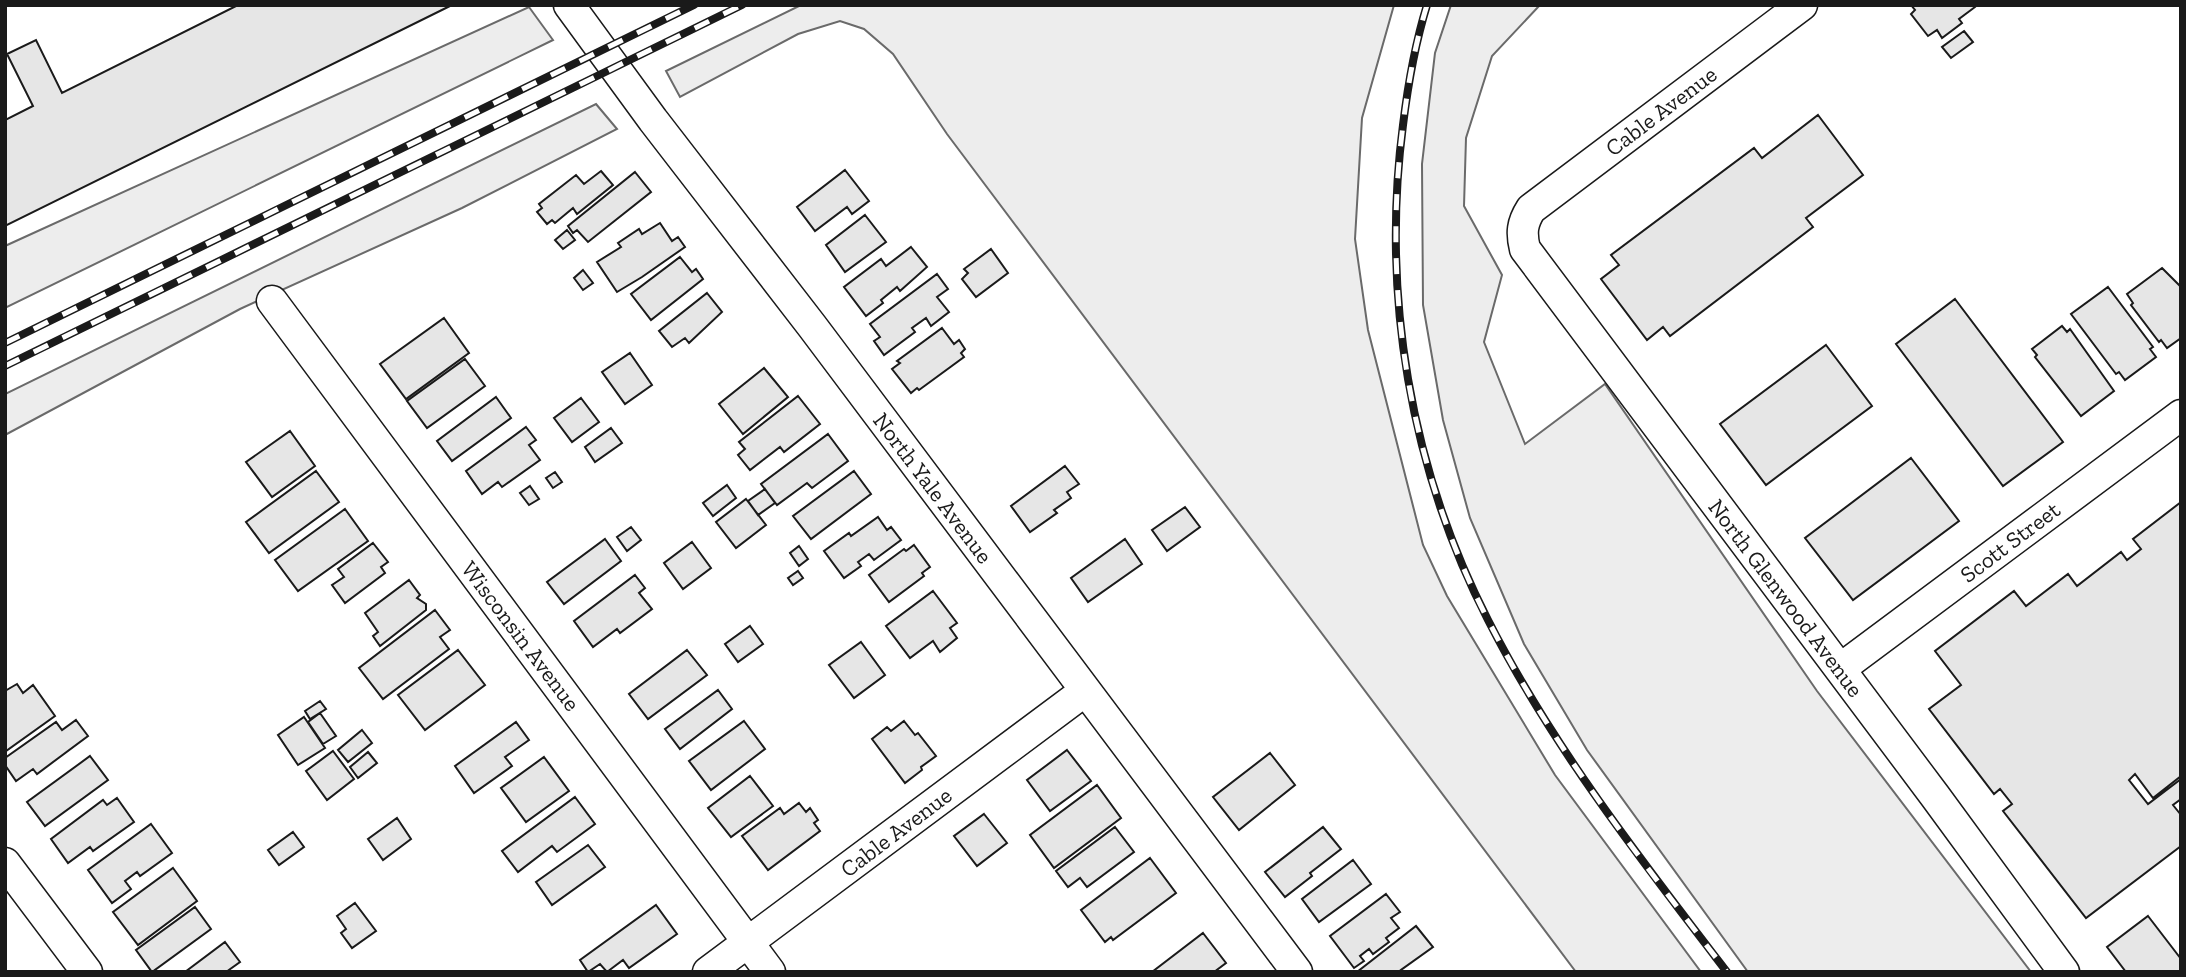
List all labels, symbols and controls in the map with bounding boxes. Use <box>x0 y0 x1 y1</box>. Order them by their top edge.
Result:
street label: Cable Avenue <box>1600 60 1722 162</box>
street label: North Yale Avenue <box>867 407 999 569</box>
street label: North Glenwood Avenue <box>1702 493 1870 703</box>
street label: Scott Street <box>1955 495 2066 589</box>
street label: Wisconsin Avenue <box>456 556 586 716</box>
street label: Cable Avenue <box>835 781 957 883</box>

